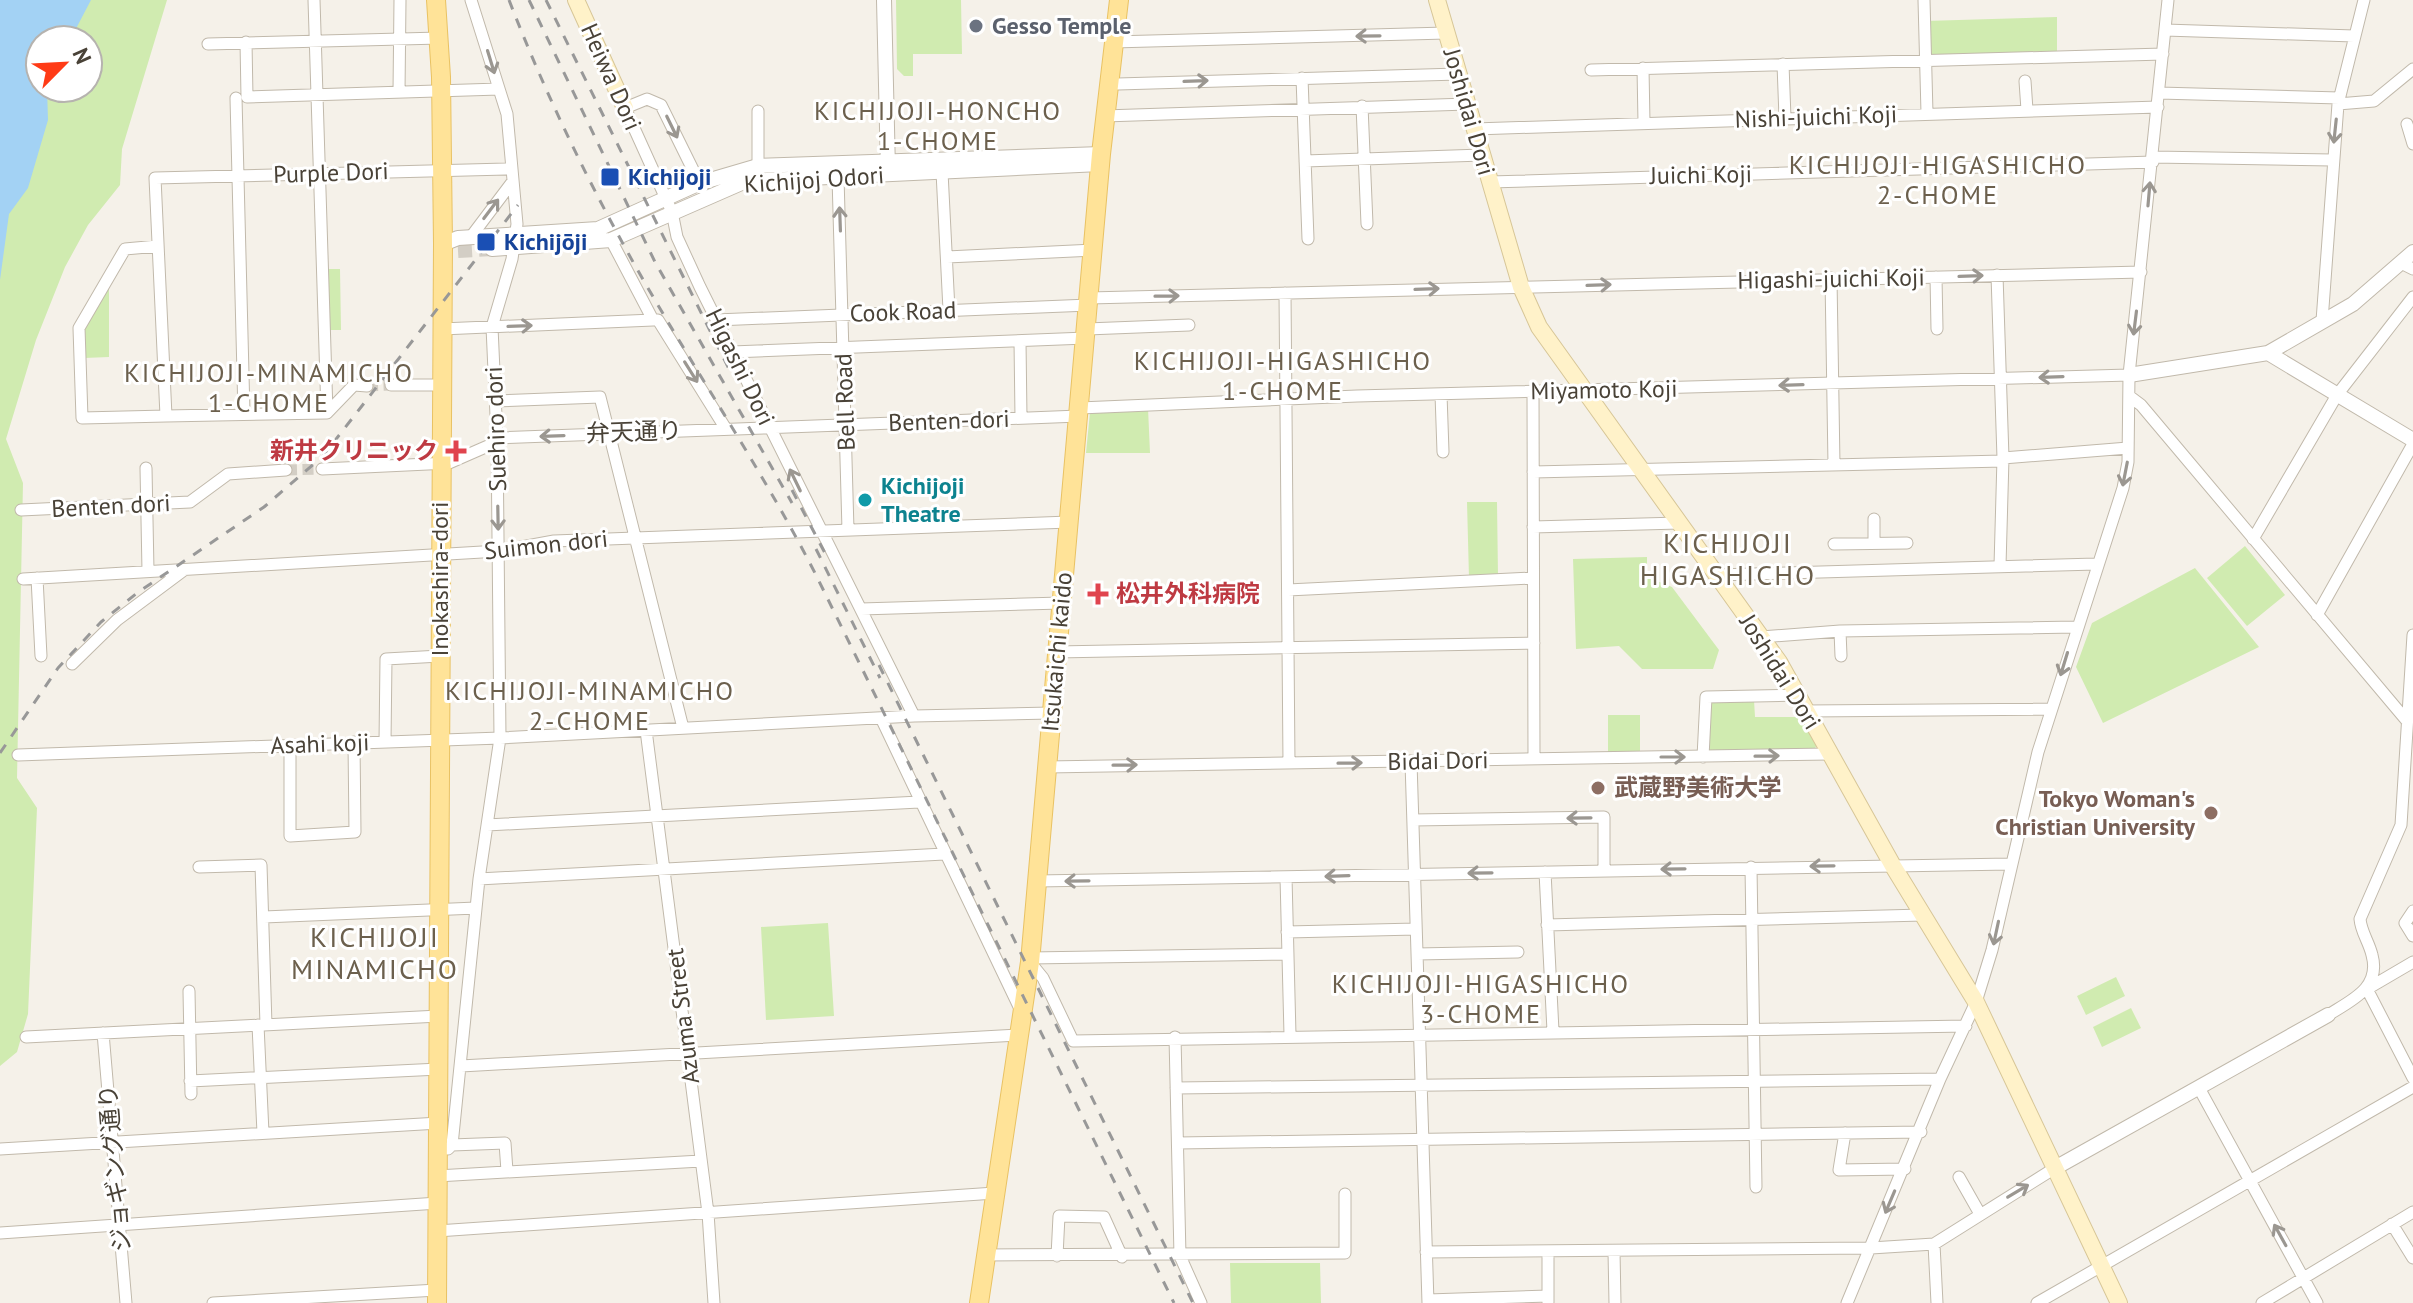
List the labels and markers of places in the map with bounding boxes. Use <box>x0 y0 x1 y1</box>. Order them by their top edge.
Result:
place label: Gesso Temple <box>992 10 1131 41</box>
marker: Gesso Temple <box>967 17 985 35</box>
place label: Kichijoji <box>628 161 711 192</box>
marker: Kichijoji <box>599 166 621 188</box>
place label: Kichijōji <box>504 226 587 257</box>
marker: Kichijōji <box>475 231 497 253</box>
place label: 新井クリニック <box>270 435 438 466</box>
marker: 新井クリニック <box>445 440 467 462</box>
place label: Kichijoji Theatre <box>881 470 964 529</box>
marker: Kichijoji Theatre <box>856 491 874 509</box>
place label: 松井外科病院 <box>1116 578 1260 609</box>
marker: 松井外科病院 <box>1087 583 1109 605</box>
place label: 武蔵野美術大学 <box>1614 772 1782 803</box>
marker: 武蔵野美術大学 <box>1589 779 1607 797</box>
place label: Tokyo Woman's Christian University <box>1995 783 2196 842</box>
marker: Tokyo Woman's Christian University <box>2202 804 2220 822</box>

